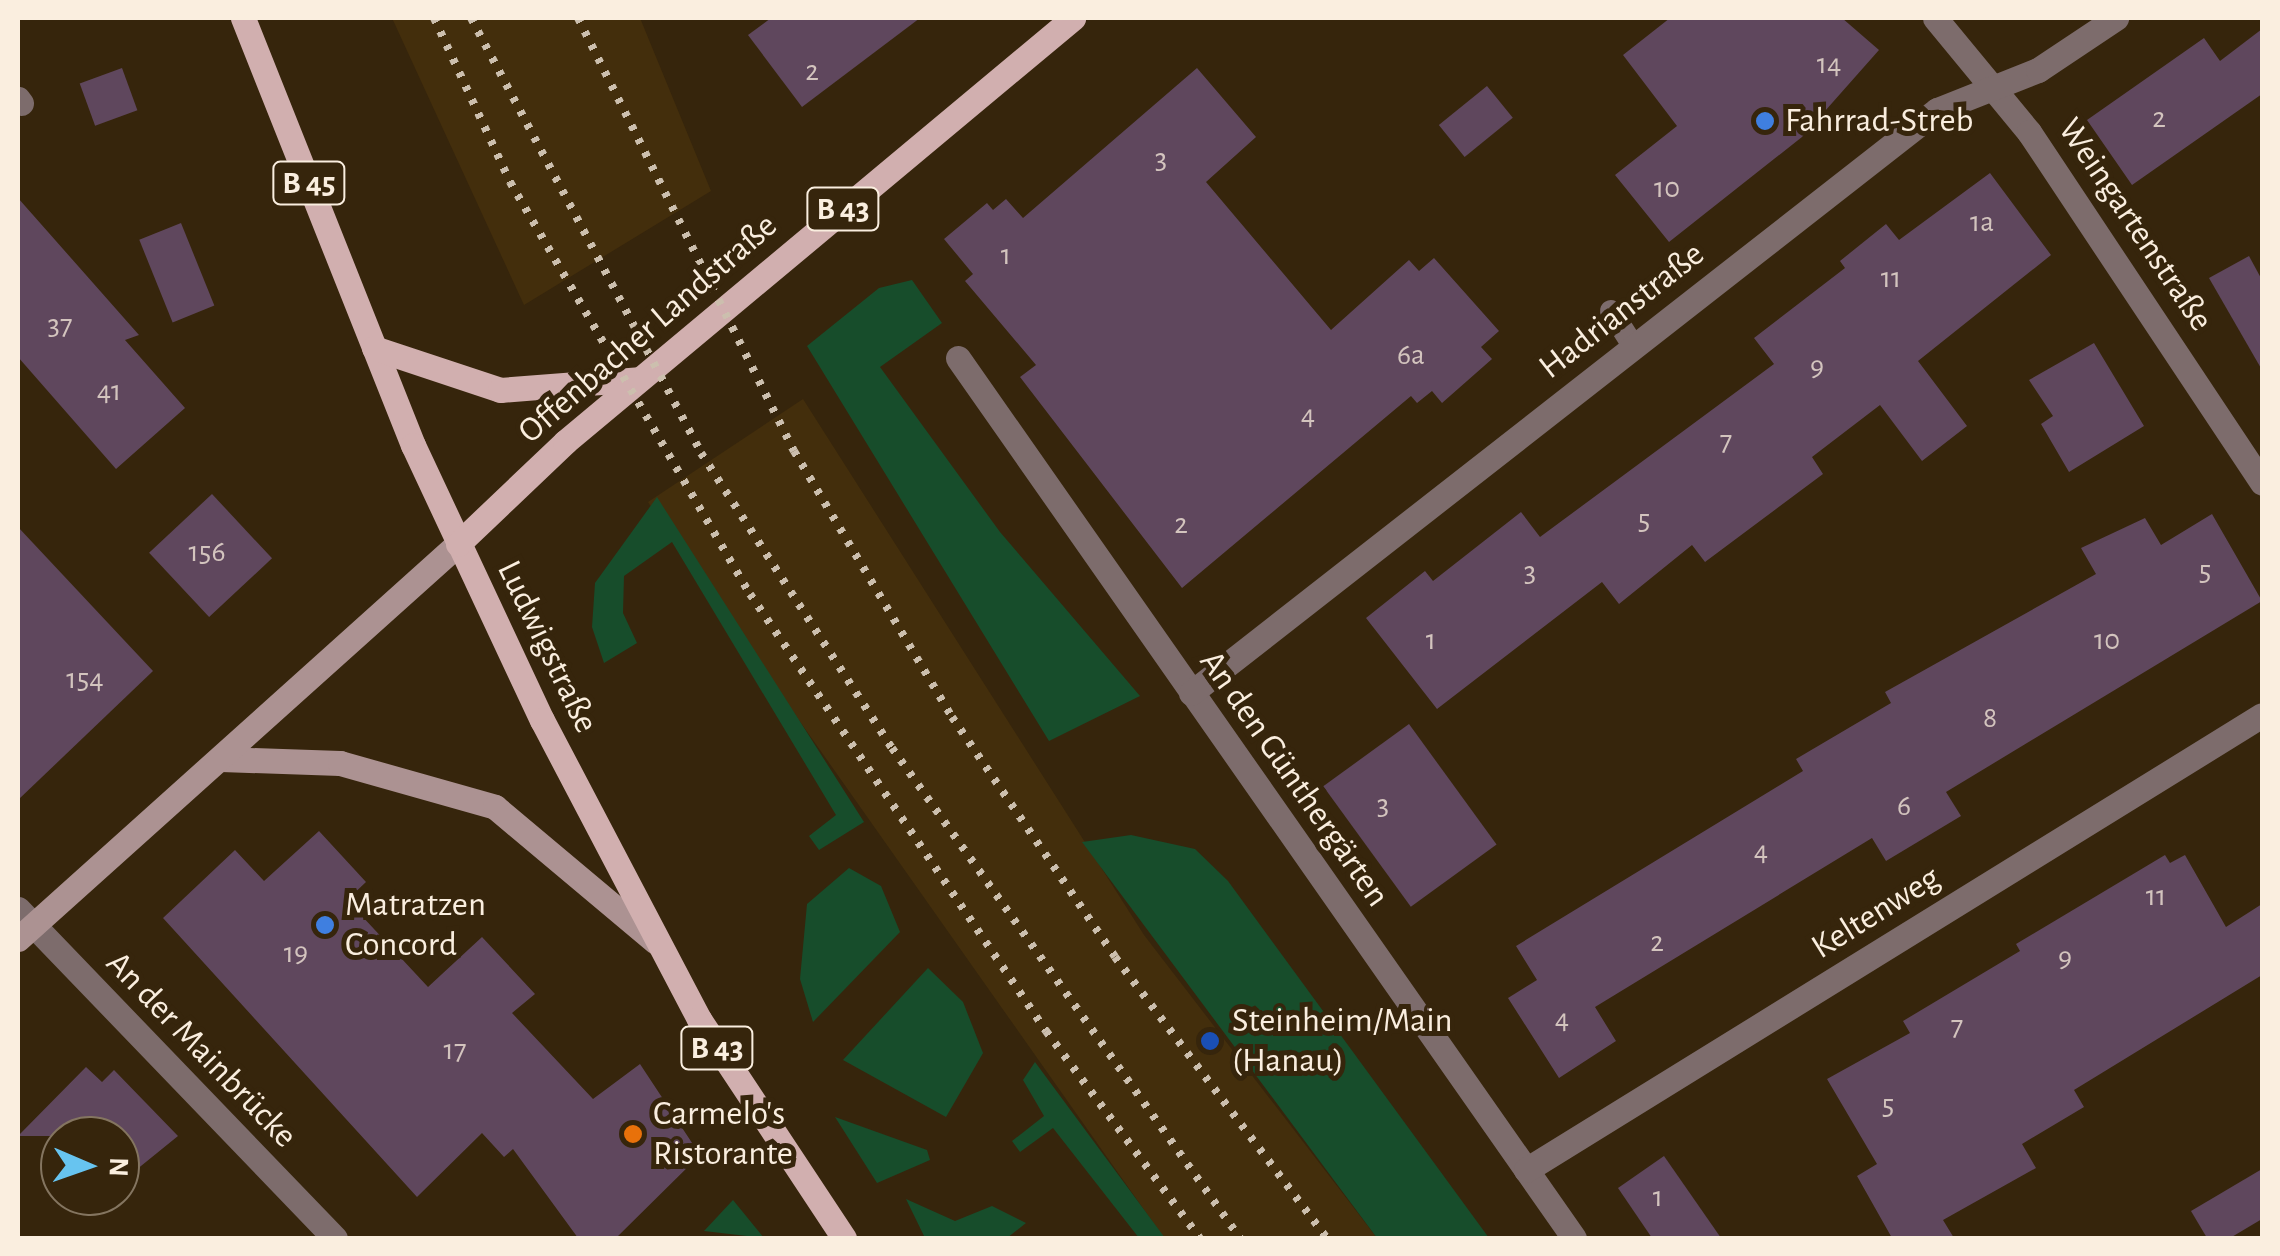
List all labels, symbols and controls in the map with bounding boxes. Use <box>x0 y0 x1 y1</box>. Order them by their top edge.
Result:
house number: 14 <box>1817 46 1841 82</box>
house number: 2 <box>805 53 819 89</box>
place label: Fahrrad-Streb <box>1785 100 1974 142</box>
house number: 2 <box>2152 100 2166 136</box>
marker: Fahrrad-Streb <box>1754 110 1776 132</box>
street label: Weingartenstraße <box>2048 111 2222 339</box>
house number: 3 <box>1155 141 1167 177</box>
road number: B 45 <box>272 156 346 210</box>
house number: 10 <box>1654 170 1680 206</box>
road number: B 43 <box>806 182 880 236</box>
house number: 1a <box>1970 204 1994 240</box>
street label: Offenbacher Landstraße <box>510 205 786 453</box>
street label: Hadrianstraße <box>1531 234 1713 388</box>
house number: 1 <box>1001 237 1011 273</box>
house number: 11 <box>1881 260 1901 296</box>
house number: 37 <box>48 307 72 343</box>
house number: 6a <box>1397 337 1425 373</box>
house number: 9 <box>1810 349 1824 385</box>
house number: 41 <box>97 373 121 409</box>
house number: 4 <box>1301 397 1315 433</box>
house number: 7 <box>1720 423 1732 459</box>
house number: 5 <box>1638 502 1650 538</box>
house number: 2 <box>1174 506 1188 542</box>
house number: 156 <box>189 534 225 570</box>
house number: 5 <box>2199 553 2211 589</box>
street label: Ludwigstraße <box>487 554 607 740</box>
house number: 3 <box>1524 554 1536 590</box>
house number: 1 <box>1426 622 1436 658</box>
house number: 10 <box>2094 622 2120 658</box>
street label: An den Günthergärten <box>1190 643 1398 915</box>
house number: 154 <box>66 661 104 697</box>
house number: 8 <box>1983 700 1997 736</box>
house number: 3 <box>1377 787 1389 823</box>
house number: 6 <box>1897 788 1911 824</box>
house number: 4 <box>1754 833 1768 869</box>
street label: Keltenweg <box>1804 857 1948 969</box>
house number: 11 <box>2146 878 2166 914</box>
place label: Matratzen Concord <box>345 884 486 966</box>
marker: Matratzen Concord <box>314 914 336 936</box>
house number: 2 <box>1650 924 1664 960</box>
house number: 19 <box>284 935 308 971</box>
house number: 9 <box>2058 940 2072 976</box>
street label: An der Mainbrücke <box>97 943 305 1157</box>
place label: Steinheim/Main (Hanau) <box>1232 1000 1453 1082</box>
house number: 4 <box>1555 1001 1569 1037</box>
house number: 7 <box>1951 1008 1963 1044</box>
road number: B 43 <box>680 1021 754 1075</box>
marker: Steinheim/Main (Hanau) <box>1197 1028 1223 1054</box>
house number: 17 <box>444 1032 466 1068</box>
house number: 5 <box>1882 1087 1894 1123</box>
place label: Carmelo's Ristorante <box>653 1093 793 1175</box>
north arrow <box>40 1116 140 1216</box>
marker: Carmelo's Ristorante <box>622 1123 644 1145</box>
text: N <box>104 1157 132 1177</box>
house number: 1 <box>1653 1179 1663 1215</box>

